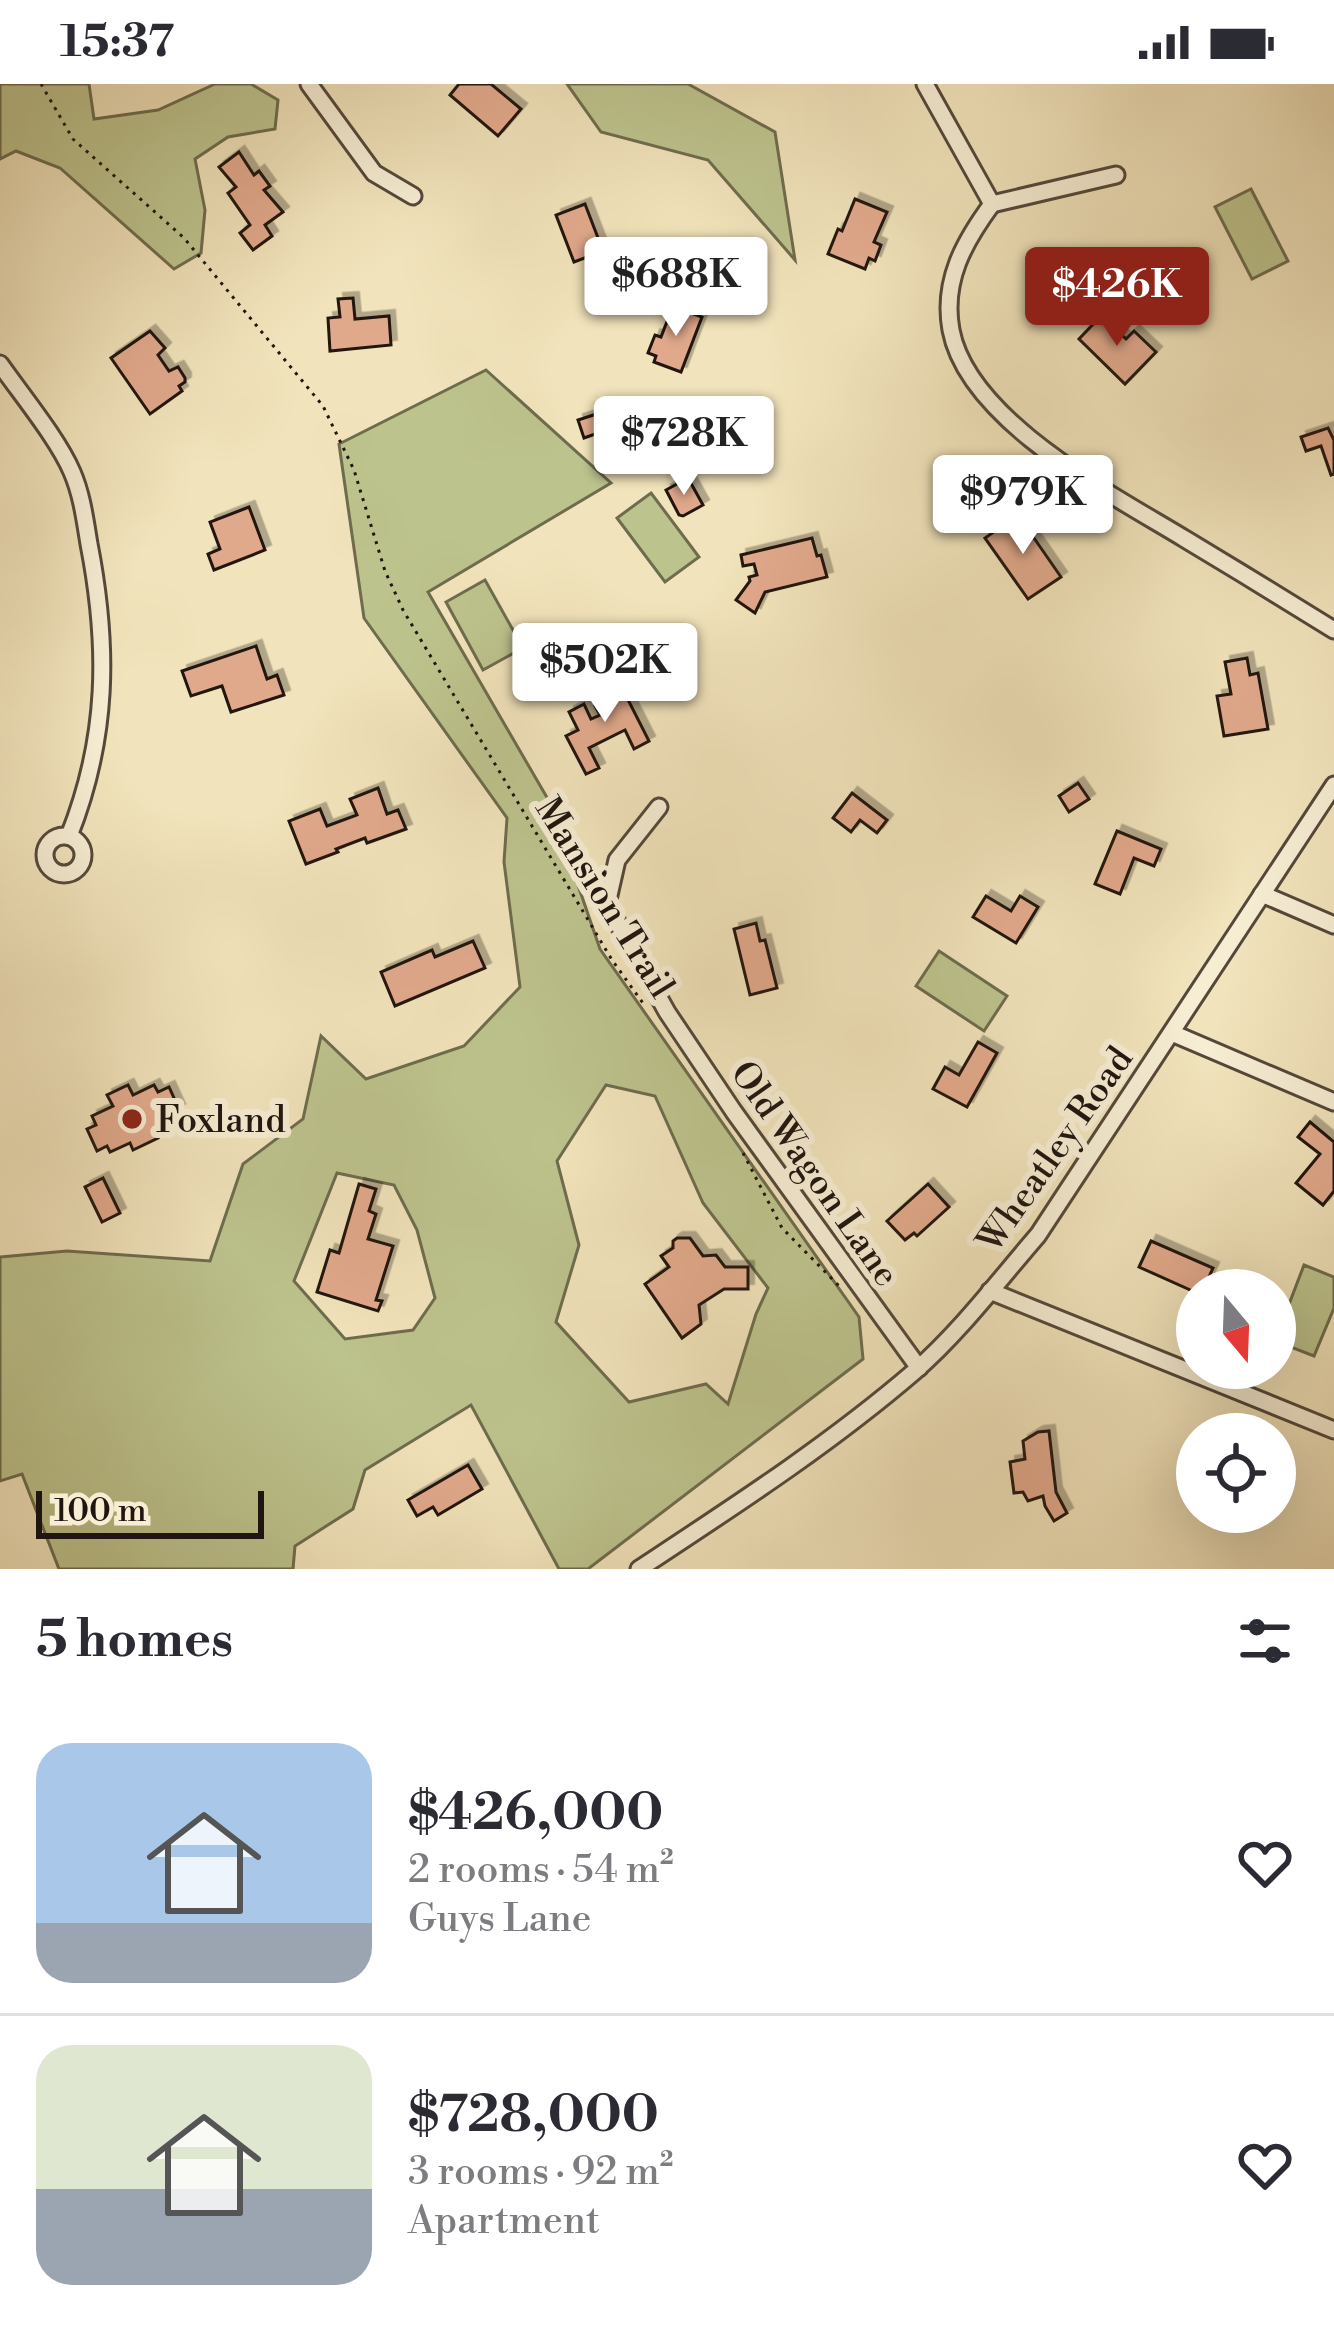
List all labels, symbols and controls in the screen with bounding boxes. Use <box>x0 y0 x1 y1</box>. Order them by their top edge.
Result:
text: 15:37 <box>60 14 174 71</box>
pin: $688K <box>592 237 760 339</box>
pin: $426K <box>1033 247 1201 349</box>
text: $688K <box>611 251 741 300</box>
text: $426K <box>1052 261 1182 310</box>
pin: $728K <box>600 396 768 498</box>
text: $728K <box>621 410 747 459</box>
pin: $979K <box>939 455 1107 557</box>
text: $979K <box>960 469 1086 518</box>
pin: $502K <box>521 623 689 725</box>
text: $502K <box>539 637 671 686</box>
street label: Mansion Trail <box>524 790 684 1007</box>
street label: Wheatley Road <box>968 1038 1144 1263</box>
street label: Old Wagon Lane <box>720 1053 908 1296</box>
place label: Foxland <box>156 1099 286 1144</box>
marker: Foxland <box>119 1106 145 1132</box>
north arrow <box>1176 1269 1296 1389</box>
map controls <box>1176 1269 1296 1533</box>
button: locate <box>1176 1413 1296 1533</box>
scale bar <box>36 1485 264 1538</box>
text: 100 m <box>54 1491 147 1532</box>
icon: filters <box>1232 1608 1298 1674</box>
text: 5 homes <box>36 1609 233 1673</box>
text: $426,000 <box>408 1782 663 1846</box>
icon: home <box>132 1791 276 1935</box>
icon: heart <box>1232 1830 1298 1896</box>
text: 2 rooms · 54 m² <box>408 1846 674 1895</box>
text: Guys Lane <box>408 1895 592 1944</box>
text: $728,000 <box>408 2084 659 2148</box>
icon: home <box>132 2093 276 2237</box>
icon: heart <box>1232 2132 1298 2198</box>
text: 3 rooms · 92 m² <box>408 2148 673 2197</box>
text: Apartment <box>408 2197 600 2246</box>

